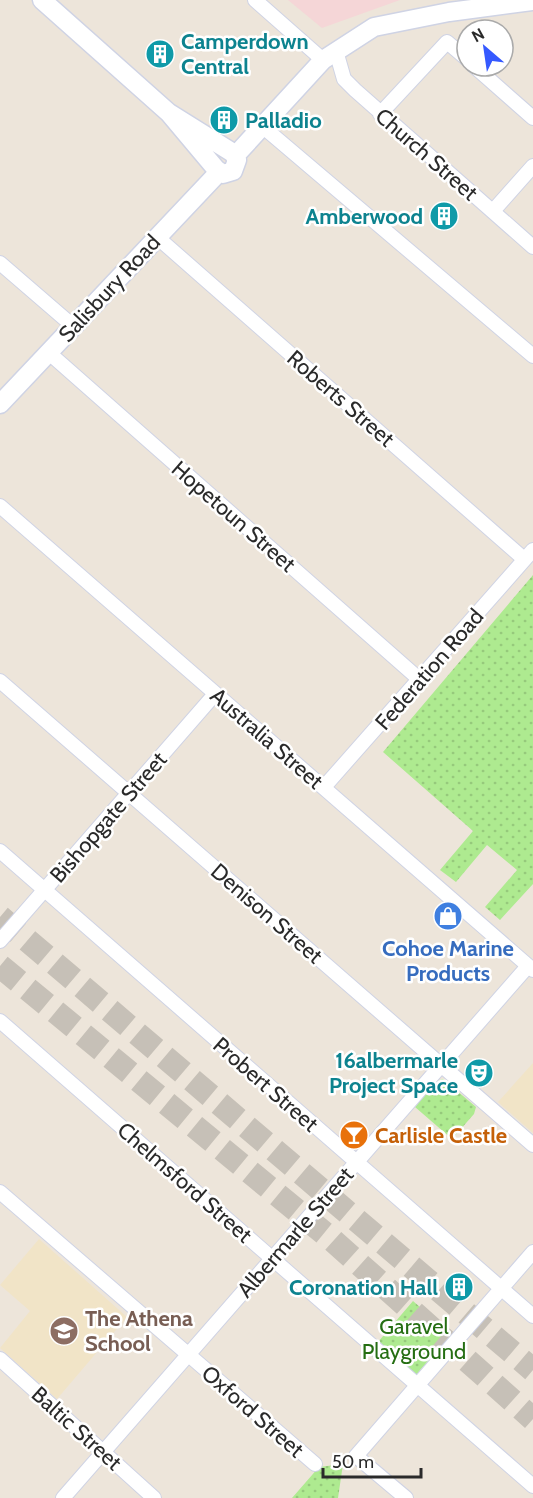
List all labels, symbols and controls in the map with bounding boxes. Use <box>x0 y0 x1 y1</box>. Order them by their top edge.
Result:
north arrow <box>455 18 515 78</box>
text: N <box>468 24 488 46</box>
place label: Camperdown Central <box>181 28 309 80</box>
building icon: Camperdown Central <box>144 38 176 70</box>
street label: Church Street <box>370 103 484 207</box>
building icon: Palladio <box>208 104 240 136</box>
place label: Palladio <box>245 107 322 134</box>
building icon: Amberwood <box>428 200 460 232</box>
place label: Amberwood <box>305 203 423 230</box>
street label: Salisbury Road <box>53 229 166 348</box>
street label: Roberts Street <box>281 344 400 453</box>
street label: Hopetoun Street <box>166 455 302 578</box>
street label: Federation Road <box>369 603 489 735</box>
street label: Australia Street <box>205 682 329 795</box>
street label: Bishopgate Street <box>44 746 173 888</box>
street label: Denison Street <box>205 858 328 970</box>
shop icon: Cohoe Marine Products <box>432 900 464 932</box>
place label: Cohoe Marine Products <box>382 935 514 987</box>
street label: Probert Street <box>208 1031 324 1138</box>
place label: 16albermarle Project Space <box>329 1047 458 1099</box>
theatre icon: 16albermarle Project Space <box>463 1057 495 1089</box>
street label: Chelmsford Street <box>112 1116 258 1249</box>
bar icon: Carlisle Castle <box>338 1119 370 1151</box>
place label: Carlisle Castle <box>375 1122 507 1149</box>
street label: Albermarle Street <box>231 1161 360 1303</box>
building icon: Coronation Hall <box>443 1271 475 1303</box>
place label: Coronation Hall <box>289 1274 438 1301</box>
place label: The Athena School <box>85 1305 193 1357</box>
park label: Garavel Playground <box>362 1313 466 1365</box>
school or university icon: The Athena School <box>48 1315 80 1347</box>
street label: Oxford Street <box>196 1360 310 1463</box>
street label: Baltic Street <box>26 1381 128 1476</box>
scale bar <box>323 1441 420 1479</box>
text: 50 m <box>332 1451 374 1473</box>

